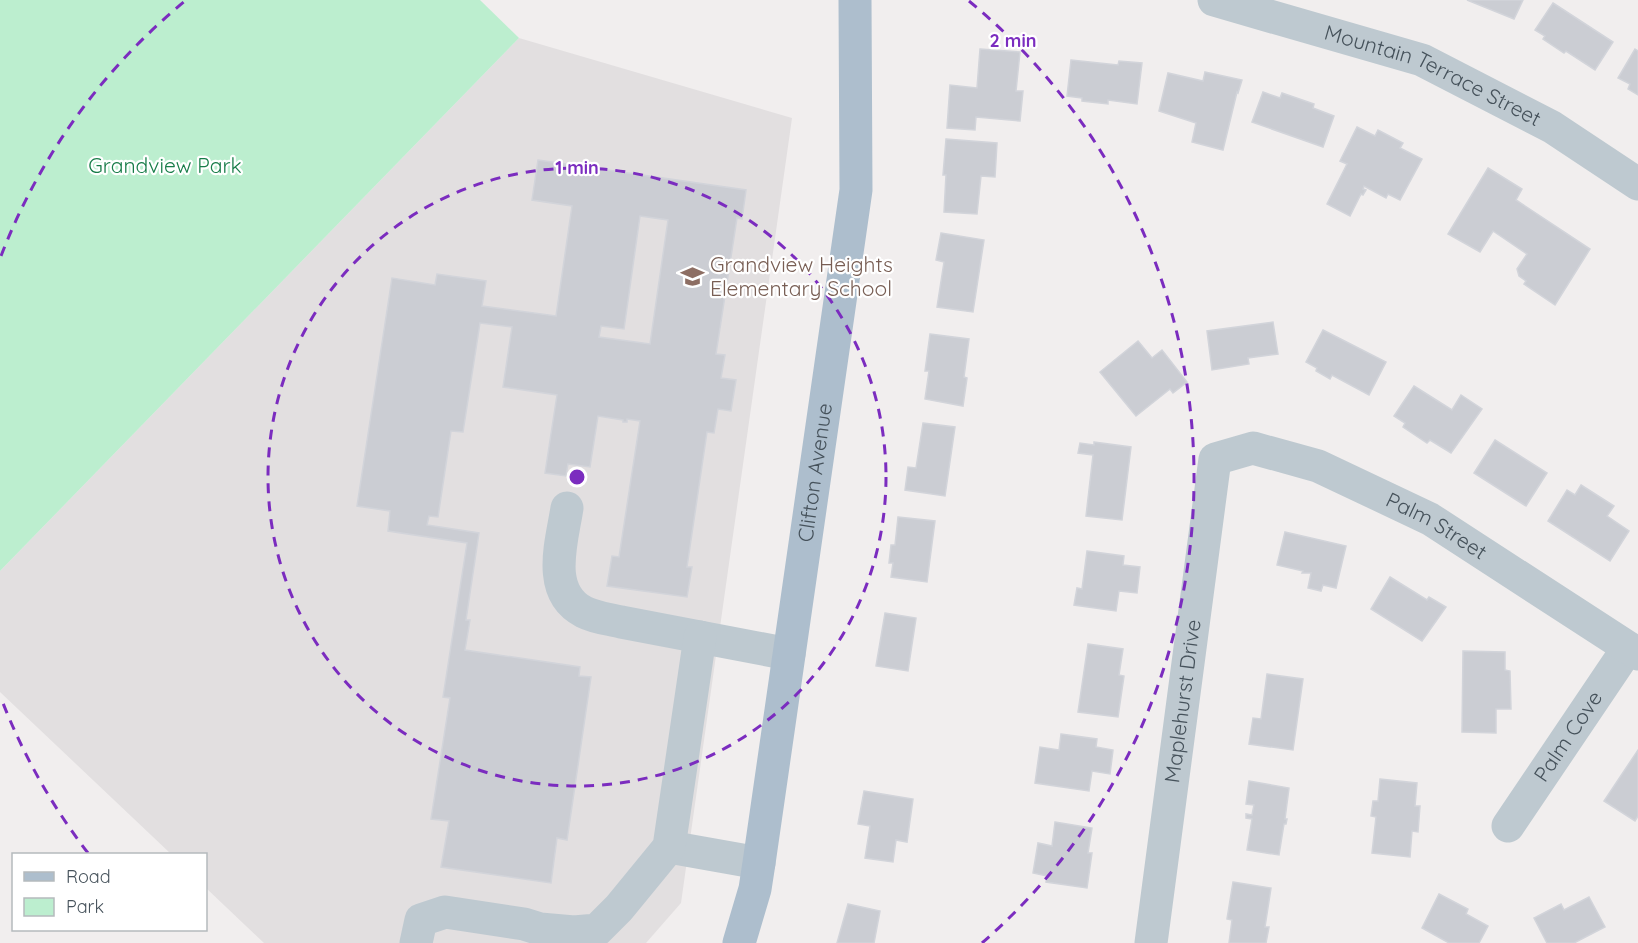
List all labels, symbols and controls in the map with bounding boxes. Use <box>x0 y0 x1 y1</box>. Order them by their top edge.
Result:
street label: Mountain Terrace Street <box>1322 19 1546 131</box>
text: 2 min <box>990 29 1036 52</box>
park label: Grandview Park <box>88 152 242 178</box>
text: 1 min <box>555 156 599 179</box>
place label: Grandview Heights Elementary School <box>710 251 893 301</box>
school or university icon: Grandview Heights Elementary School <box>679 264 705 290</box>
street label: Clifton Avenue <box>791 401 837 544</box>
centre of rings <box>567 467 587 487</box>
street label: Palm Street <box>1382 486 1492 564</box>
street label: Maplehurst Drive <box>1158 618 1206 784</box>
street label: Palm Cove <box>1528 685 1607 786</box>
legend <box>12 853 207 931</box>
text: Road <box>66 865 111 888</box>
text: Park <box>66 895 104 918</box>

